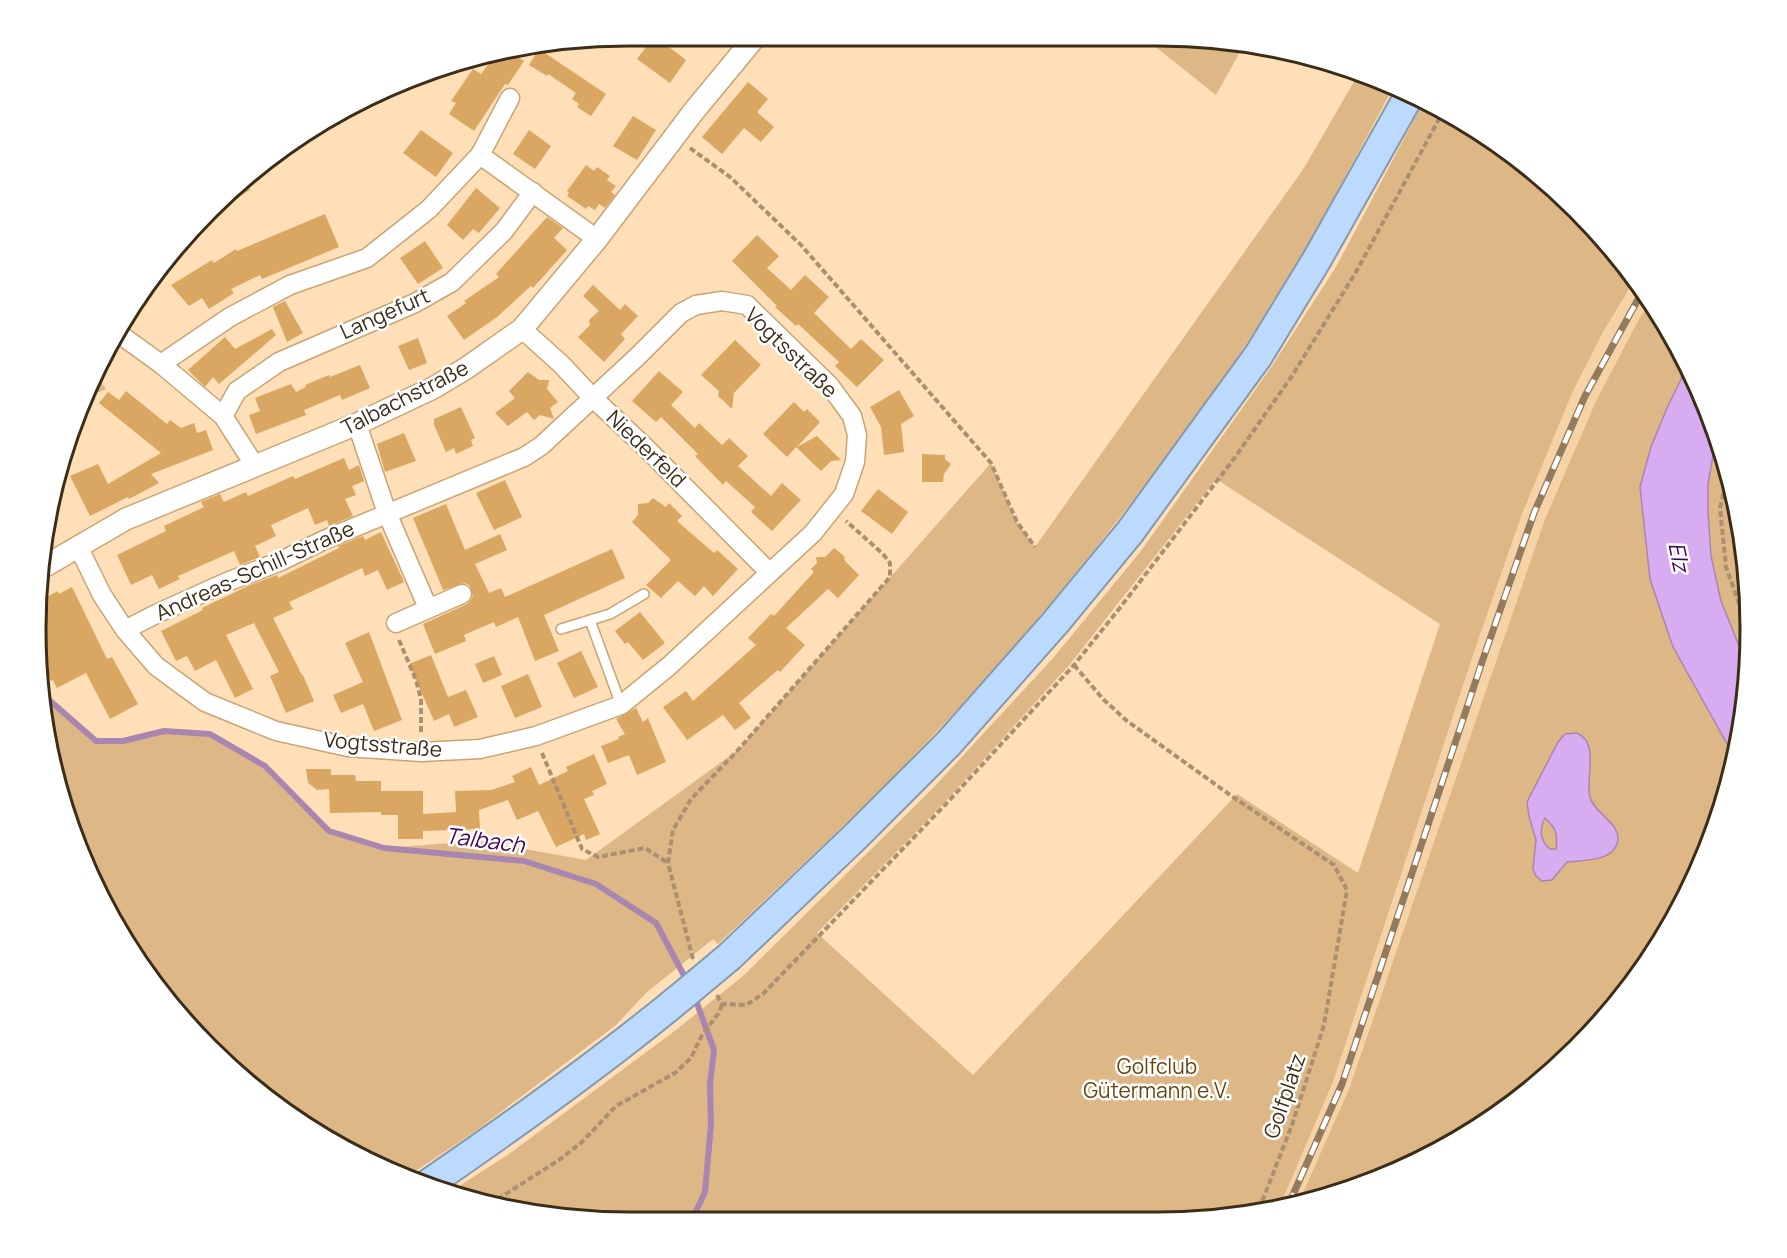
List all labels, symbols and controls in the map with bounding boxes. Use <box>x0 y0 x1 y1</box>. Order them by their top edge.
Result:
street label: Langefurt <box>335 281 434 345</box>
street label: Vogtsstraße <box>739 301 844 404</box>
street label: Talbachstraße <box>336 353 473 441</box>
street label: Niederfeld <box>601 403 693 493</box>
street label: Andreas-Schill-Straße <box>151 514 358 627</box>
water label: Elz <box>1661 540 1697 577</box>
street label: Vogtsstraße <box>323 725 443 763</box>
water label: Talbach <box>444 820 527 860</box>
street label: Golfplatz <box>1256 1049 1312 1142</box>
park label: Golfclub Gütermann e.V. <box>1083 1052 1231 1104</box>

